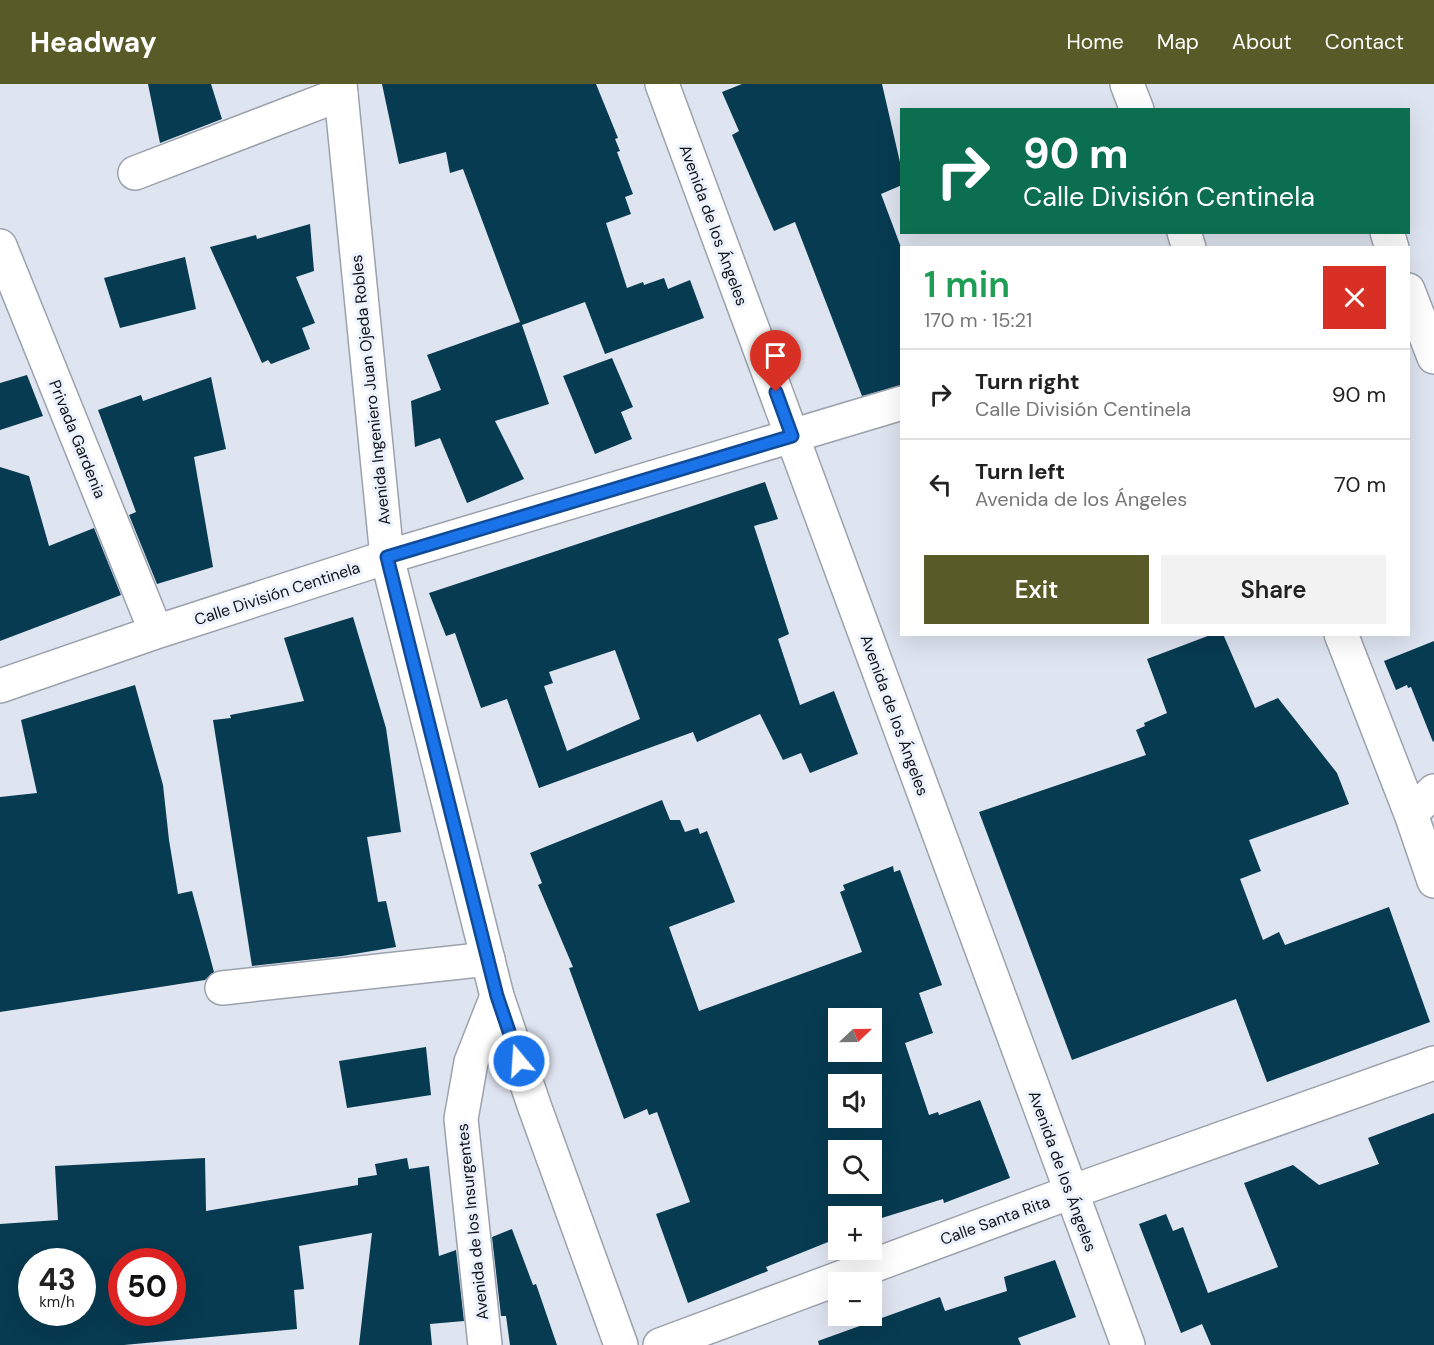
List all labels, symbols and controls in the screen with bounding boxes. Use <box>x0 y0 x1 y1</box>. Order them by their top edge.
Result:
text: Headway <box>30 24 157 61</box>
text: Home <box>1066 28 1124 56</box>
text: Map <box>1157 28 1199 56</box>
text: About <box>1232 28 1292 56</box>
text: Contact <box>1325 28 1404 56</box>
text: 90 m <box>1023 126 1129 181</box>
icon: right <box>924 132 1002 210</box>
street label: Avenida de los Ángeles <box>675 142 752 309</box>
text: Calle División Centinela <box>1023 179 1315 214</box>
street label: Avenida Ingeniero Juan Ojeda Robles <box>346 254 395 526</box>
text: 1 min <box>924 261 1010 308</box>
button: close <box>1323 266 1386 329</box>
text: 170 m · 15:21 <box>924 307 1032 333</box>
pin <box>750 330 801 392</box>
icon: arrive <box>759 339 792 372</box>
text: Turn right <box>975 367 1080 396</box>
street label: Privada Gardenia <box>44 377 111 502</box>
icon: right <box>924 378 957 411</box>
text: 90 m <box>1332 380 1386 409</box>
text: Calle División Centinela <box>975 396 1191 422</box>
text: Turn left <box>975 457 1065 486</box>
icon: left <box>924 468 957 501</box>
text: 70 m <box>1334 470 1386 499</box>
text: Avenida de los Ángeles <box>975 486 1187 512</box>
button: Exit <box>924 555 1149 624</box>
button: Share <box>1161 555 1386 624</box>
street label: Calle División Centinela <box>192 557 363 630</box>
street label: Avenida de los Ángeles <box>856 632 933 799</box>
north arrow <box>828 1008 882 1062</box>
map controls <box>828 1008 882 1326</box>
position arrow <box>487 1029 551 1093</box>
button: sound <box>828 1074 882 1128</box>
street label: Avenida de los Ángeles <box>1024 1088 1101 1255</box>
street label: Avenida de los Insurgentes <box>452 1123 493 1321</box>
button: search <box>828 1140 882 1194</box>
street label: Calle Santa Rita <box>937 1191 1053 1250</box>
button: + <box>828 1206 882 1260</box>
speed limit sign: 50 <box>108 1248 186 1326</box>
text: 43 <box>38 1260 76 1299</box>
button: − <box>828 1272 882 1326</box>
text: km/h <box>39 1292 75 1312</box>

